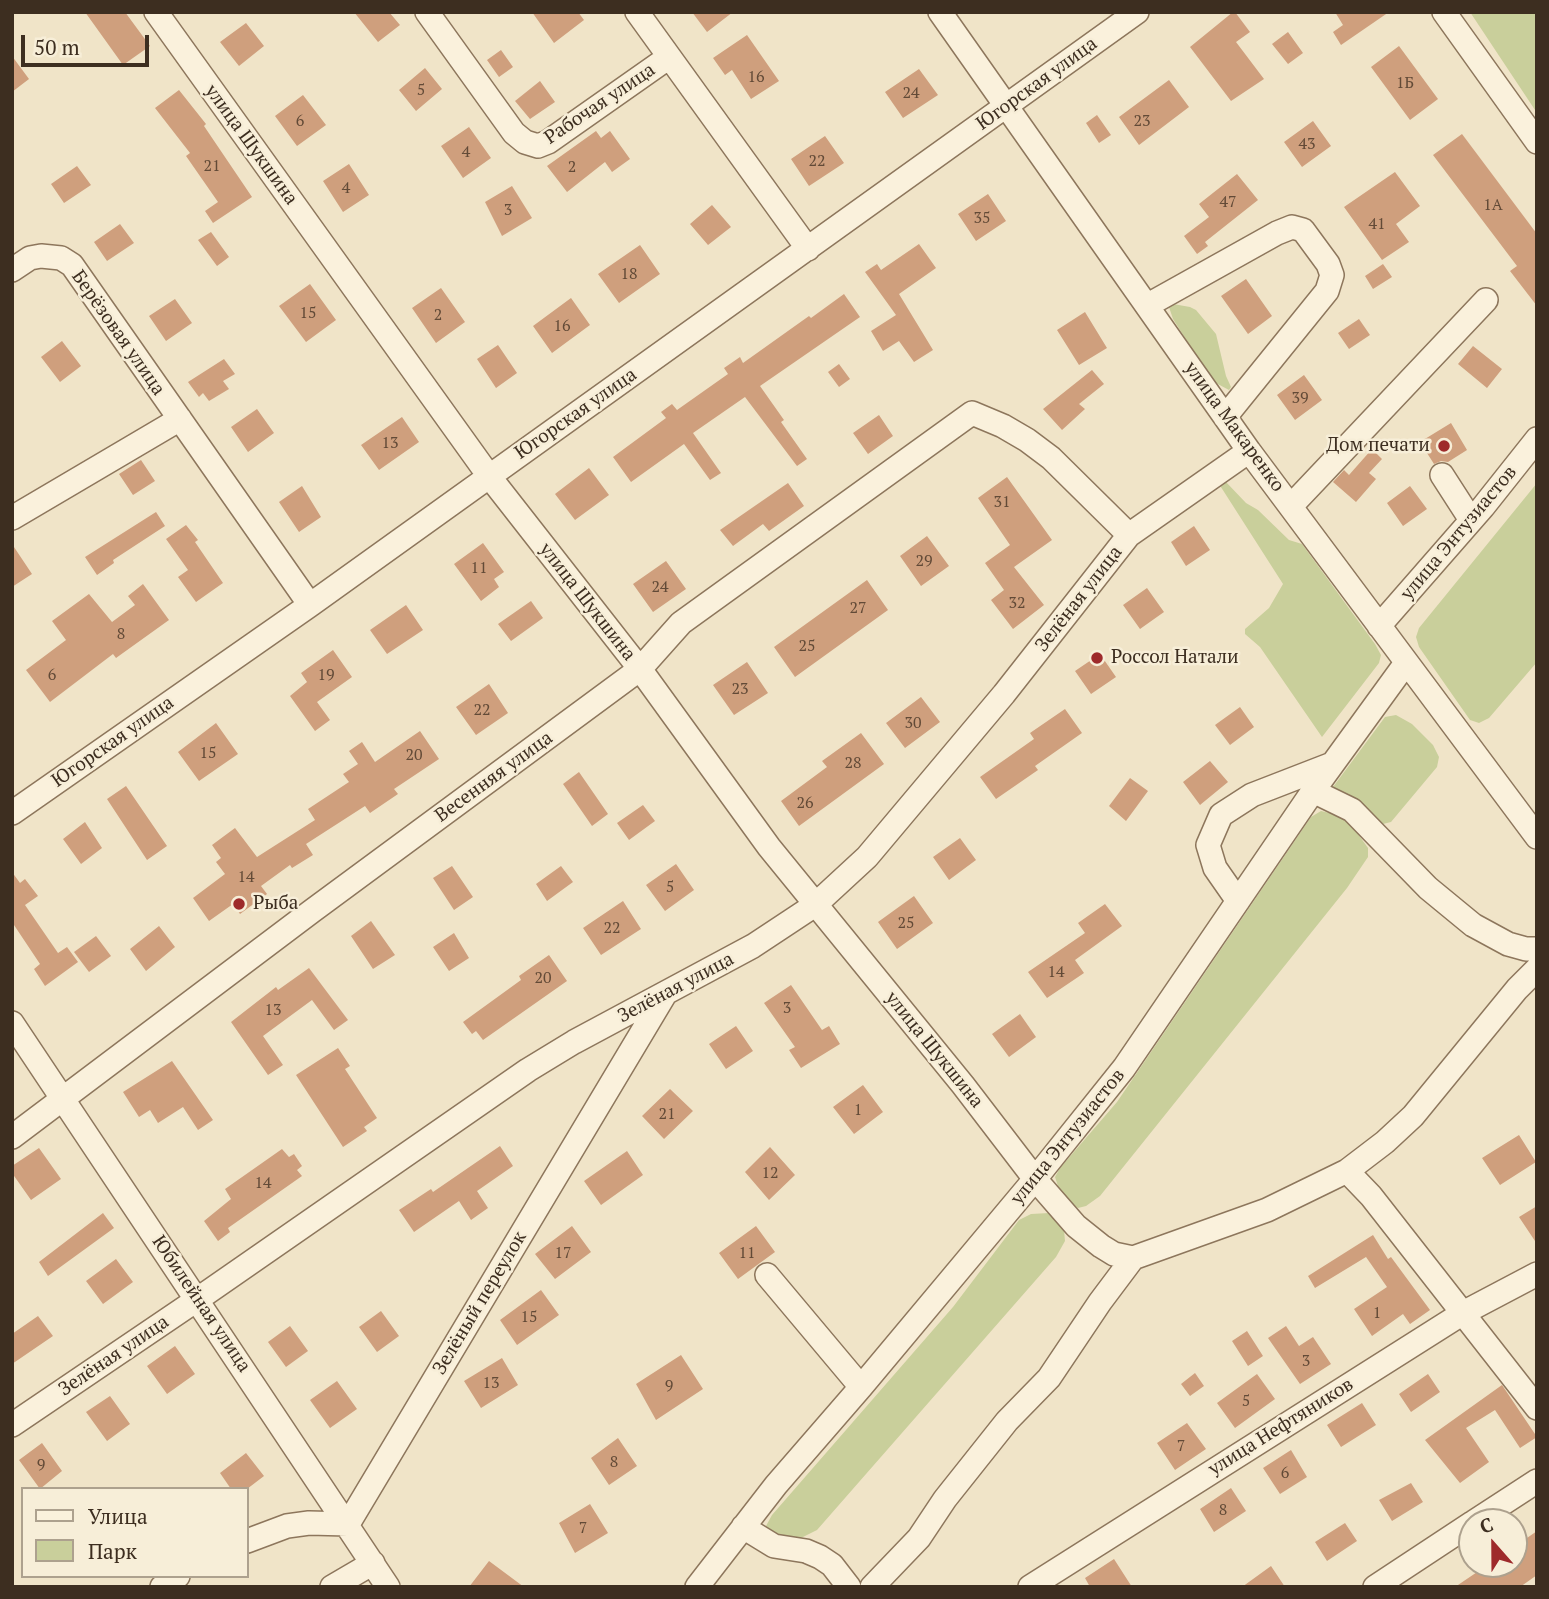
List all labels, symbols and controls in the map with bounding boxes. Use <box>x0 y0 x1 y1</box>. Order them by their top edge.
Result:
scale bar <box>24 21 152 65</box>
text: 50 m <box>34 33 80 61</box>
street label: Югорская улица <box>972 33 1102 135</box>
street label: Рабочая улица <box>540 59 660 149</box>
house number: 16 <box>747 67 765 87</box>
house number: 1Б <box>1396 73 1414 93</box>
street label: улица Шукшина <box>200 80 302 210</box>
house number: 5 <box>417 80 425 100</box>
house number: 24 <box>902 83 920 103</box>
house number: 6 <box>296 111 304 131</box>
house number: 23 <box>1133 111 1151 131</box>
house number: 43 <box>1298 134 1316 154</box>
house number: 4 <box>462 142 470 162</box>
house number: 22 <box>808 151 826 171</box>
house number: 21 <box>203 156 221 176</box>
house number: 2 <box>568 157 576 177</box>
house number: 4 <box>342 178 350 198</box>
house number: 47 <box>1219 192 1237 212</box>
house number: 1А <box>1483 195 1503 215</box>
house number: 3 <box>504 200 512 220</box>
house number: 35 <box>973 208 991 228</box>
house number: 41 <box>1368 214 1386 234</box>
house number: 18 <box>620 264 638 284</box>
street label: Берёзовая улица <box>66 266 170 400</box>
house number: 15 <box>299 303 317 323</box>
house number: 2 <box>434 305 442 325</box>
house number: 16 <box>553 316 571 336</box>
street label: улица Макаренко <box>1179 357 1289 497</box>
street label: Югорская улица <box>511 363 641 465</box>
house number: 39 <box>1291 388 1309 408</box>
house number: 13 <box>381 433 399 453</box>
place label: Дом печати <box>1326 435 1430 457</box>
marker: Дом печати <box>1436 438 1452 454</box>
street label: улица Энтузиастов <box>1396 461 1522 605</box>
house number: 31 <box>993 492 1011 512</box>
street label: улица Шукшина <box>534 539 640 665</box>
street label: Зелёная улица <box>1031 542 1127 656</box>
house number: 29 <box>915 551 933 571</box>
house number: 11 <box>470 558 488 578</box>
house number: 24 <box>651 577 669 597</box>
house number: 32 <box>1008 593 1026 613</box>
house number: 27 <box>849 598 867 618</box>
house number: 8 <box>117 624 125 644</box>
house number: 25 <box>798 636 816 656</box>
place label: Россол Натали <box>1111 647 1239 669</box>
marker: Россол Натали <box>1089 650 1105 666</box>
house number: 6 <box>48 665 56 685</box>
house number: 19 <box>317 665 335 685</box>
house number: 23 <box>731 679 749 699</box>
street label: Югорская улица <box>48 691 178 793</box>
house number: 22 <box>473 700 491 720</box>
house number: 30 <box>904 713 922 733</box>
street label: Весенняя улица <box>431 727 557 827</box>
house number: 15 <box>199 743 217 763</box>
house number: 20 <box>405 745 423 765</box>
house number: 28 <box>844 753 862 773</box>
house number: 26 <box>796 793 814 813</box>
house number: 14 <box>237 867 255 887</box>
house number: 5 <box>666 877 674 897</box>
place label: Рыба <box>253 893 298 915</box>
marker: Рыба <box>231 896 247 912</box>
house number: 25 <box>897 913 915 933</box>
house number: 22 <box>603 918 621 938</box>
street label: Зелёная улица <box>614 948 738 1028</box>
house number: 14 <box>1047 962 1065 982</box>
house number: 20 <box>534 968 552 988</box>
street label: улица Шукшина <box>880 987 988 1113</box>
house number: 3 <box>783 998 791 1018</box>
house number: 13 <box>264 1000 282 1020</box>
street label: улица Энтузиастов <box>1006 1064 1130 1210</box>
house number: 1 <box>854 1100 862 1120</box>
house number: 21 <box>658 1104 676 1124</box>
house number: 12 <box>761 1163 779 1183</box>
house number: 14 <box>254 1173 272 1193</box>
street label: Зелёный переулок <box>428 1227 532 1379</box>
street label: Юбилейная улица <box>147 1231 255 1377</box>
house number: 17 <box>554 1243 572 1263</box>
house number: 11 <box>738 1243 756 1263</box>
house number: 1 <box>1373 1303 1381 1323</box>
house number: 15 <box>520 1307 538 1327</box>
street label: Зелёная улица <box>55 1311 173 1401</box>
house number: 3 <box>1302 1351 1310 1371</box>
house number: 13 <box>482 1373 500 1393</box>
street label: улица Нефтяников <box>1204 1373 1358 1481</box>
house number: 9 <box>665 1376 673 1396</box>
house number: 5 <box>1242 1391 1250 1411</box>
house number: 7 <box>1177 1436 1185 1456</box>
house number: 8 <box>610 1452 618 1472</box>
house number: 9 <box>37 1455 45 1475</box>
house number: 6 <box>1281 1463 1289 1483</box>
legend <box>21 1487 248 1578</box>
house number: 8 <box>1219 1500 1227 1520</box>
text: Улица <box>88 1502 148 1530</box>
north arrow <box>1458 1508 1528 1578</box>
text: С <box>1476 1511 1496 1539</box>
house number: 7 <box>579 1518 587 1538</box>
text: Парк <box>88 1537 137 1565</box>

